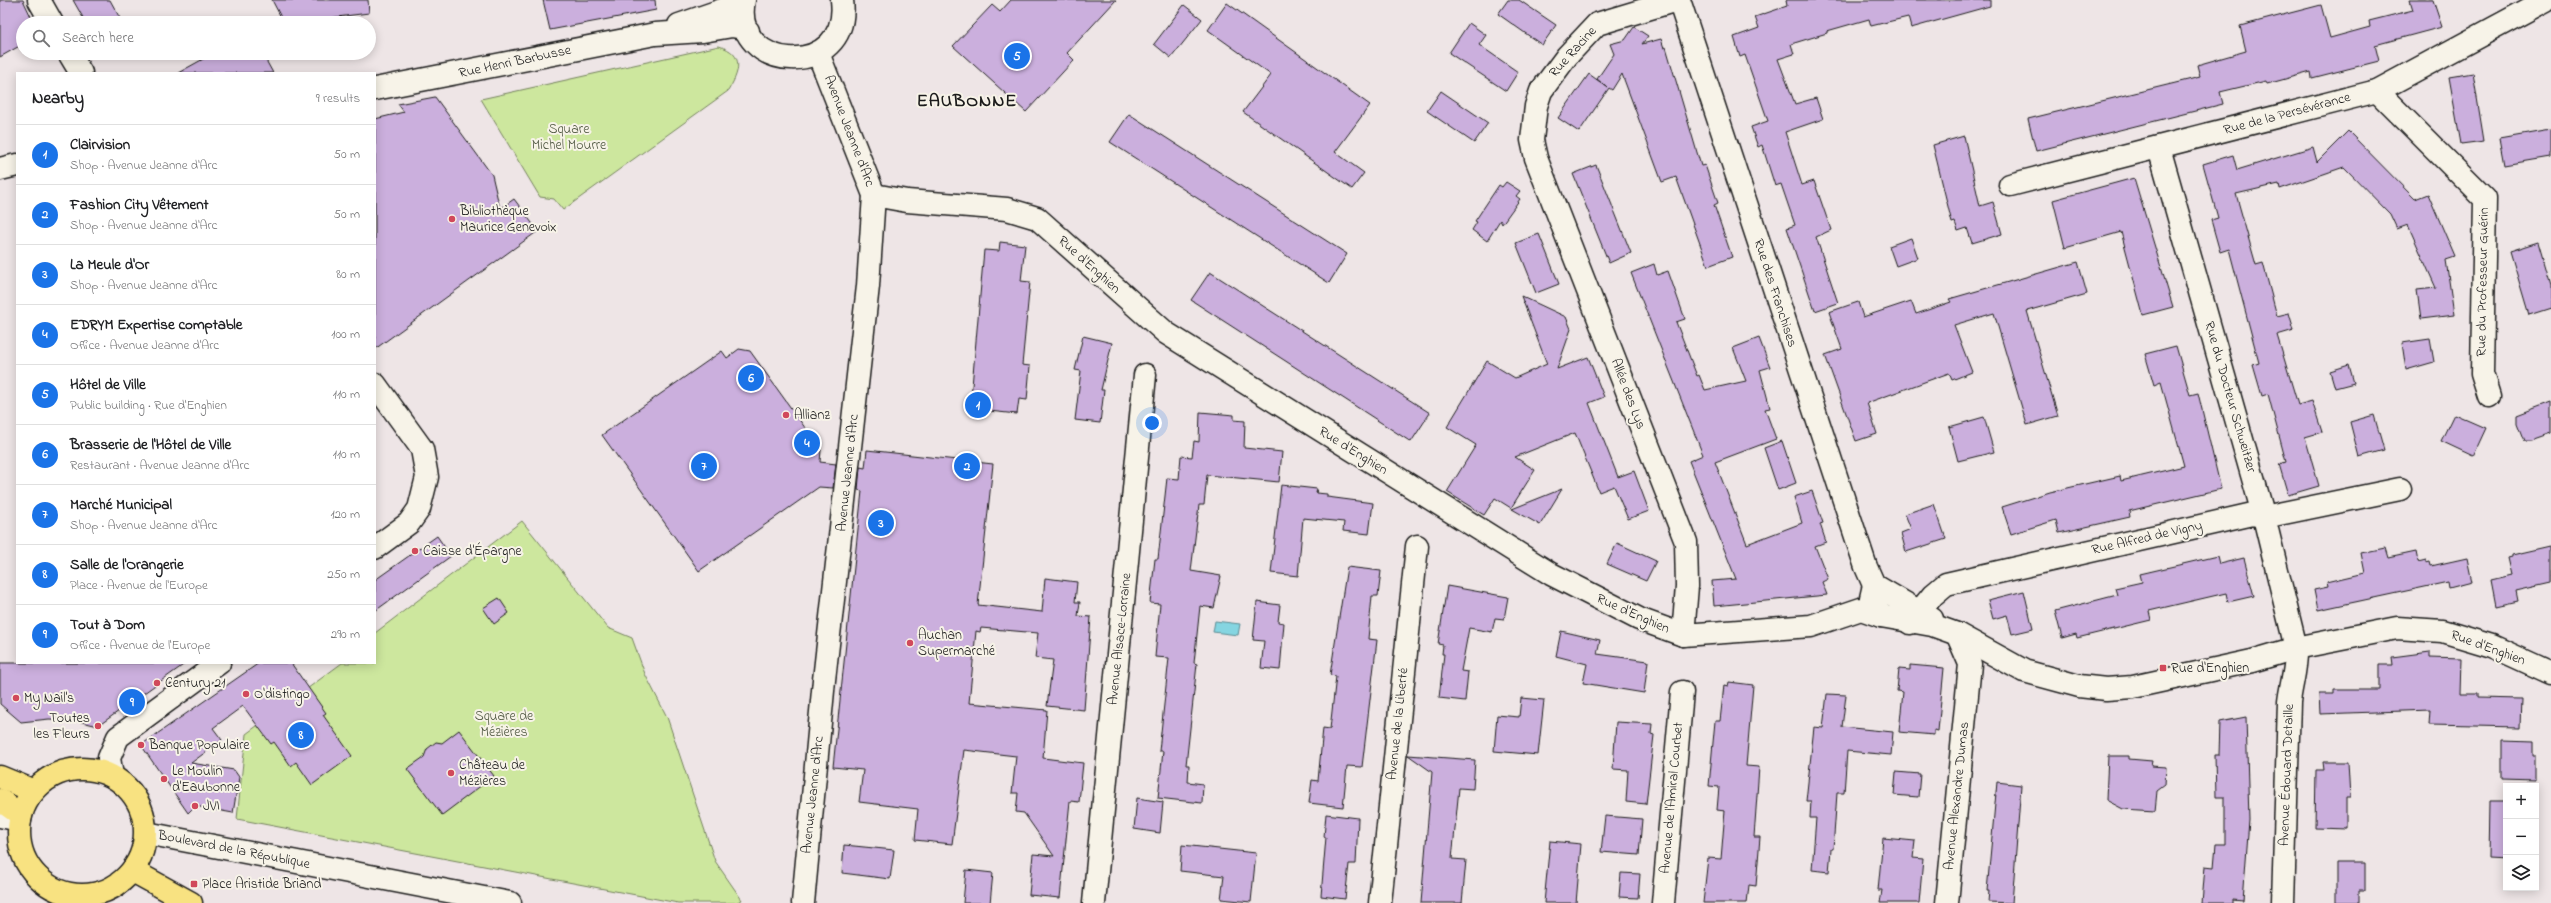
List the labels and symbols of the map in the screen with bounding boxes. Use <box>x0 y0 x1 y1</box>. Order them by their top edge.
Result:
street label: Rue Racine <box>1544 21 1602 82</box>
street label: Rue Henri Barbusse <box>457 40 574 84</box>
pin: 5 <box>1004 41 1030 71</box>
street label: Avenue Jeanne d'Arc <box>818 72 880 191</box>
street label: Rue de la Persévérance <box>2221 87 2354 141</box>
district label: EAUBONNE <box>917 89 1017 115</box>
park label: Square Michel Mourre <box>532 119 607 156</box>
place label: Bibliothèque Maurice Genevoix <box>459 201 557 238</box>
street label: Rue du Professeur Guérin <box>2471 207 2495 357</box>
marker: Bibliothèque Maurice Genevoix <box>447 214 457 224</box>
street label: Rue d'Enghien <box>1052 231 1125 300</box>
street label: Rue des Franchises <box>1748 236 1802 350</box>
street label: Rue du Docteur Schweitzer <box>2198 319 2262 476</box>
street label: Allée des Lys <box>1604 356 1651 433</box>
pin: 6 <box>738 363 764 393</box>
pin: 1 <box>965 390 991 420</box>
place label: Allianz <box>794 405 830 426</box>
marker: Allianz <box>781 410 791 420</box>
street label: Avenue Jeanne d'Arc <box>831 412 865 533</box>
your location <box>1142 413 1162 433</box>
street label: Rue d'Enghien <box>1314 421 1392 482</box>
pin: 4 <box>794 428 820 458</box>
pin: 7 <box>691 451 717 481</box>
pin: 2 <box>954 451 980 481</box>
pin: 3 <box>868 508 894 538</box>
street label: Rue Alfred de Vigny <box>2090 515 2205 562</box>
place label: Caisse d'Épargne <box>423 541 522 563</box>
marker: Caisse d'Épargne <box>410 546 420 556</box>
street label: Avenue Alsace-Lorraine <box>1103 571 1137 706</box>
street label: Rue d'Enghien <box>1593 588 1673 640</box>
place label: Auchan Supermarché <box>918 625 996 662</box>
street label: Rue d'Enghien <box>2447 625 2528 672</box>
marker: Auchan Supermarché <box>905 638 915 648</box>
place label: Rue d'Enghien <box>2171 658 2249 680</box>
marker: Rue d'Enghien <box>2158 663 2168 673</box>
street label: Avenue de la Liberté <box>1382 666 1414 781</box>
place label: Century 21 <box>165 673 226 695</box>
marker: Century 21 <box>152 678 162 688</box>
place label: O'distingo <box>254 684 310 706</box>
pin: 9 <box>119 687 145 717</box>
place label: My Nail's <box>24 688 74 710</box>
marker: O'distingo <box>241 689 251 699</box>
marker: My Nail's <box>11 693 21 703</box>
street label: Avenue Édouard Detaille <box>2274 703 2300 847</box>
park label: Square de Mézières <box>475 706 534 743</box>
place label: Toutes les Fleurs <box>34 708 90 745</box>
pin: 8 <box>288 720 314 750</box>
marker: Toutes les Fleurs <box>93 721 103 731</box>
street label: Avenue de l'Amiral Courbet <box>1655 721 1689 875</box>
street label: Avenue Alexandre Dumas <box>1939 721 1975 871</box>
street label: Avenue Jeanne d'Arc <box>796 734 830 855</box>
place label: Banque Populaire <box>148 735 250 756</box>
marker: Banque Populaire <box>136 740 146 750</box>
place label: Château de Mézières <box>459 755 526 792</box>
place label: Le Moulin d'Eaubonne <box>172 761 241 798</box>
marker: Château de Mézières <box>446 768 456 778</box>
marker: Le Moulin d'Eaubonne <box>159 774 169 784</box>
place label: JVI <box>203 796 220 817</box>
marker: JVI <box>190 801 200 811</box>
street label: Boulevard de la République <box>155 825 313 875</box>
place label: Place Aristide Briand <box>202 874 321 895</box>
marker: Place Aristide Briand <box>189 879 199 889</box>

